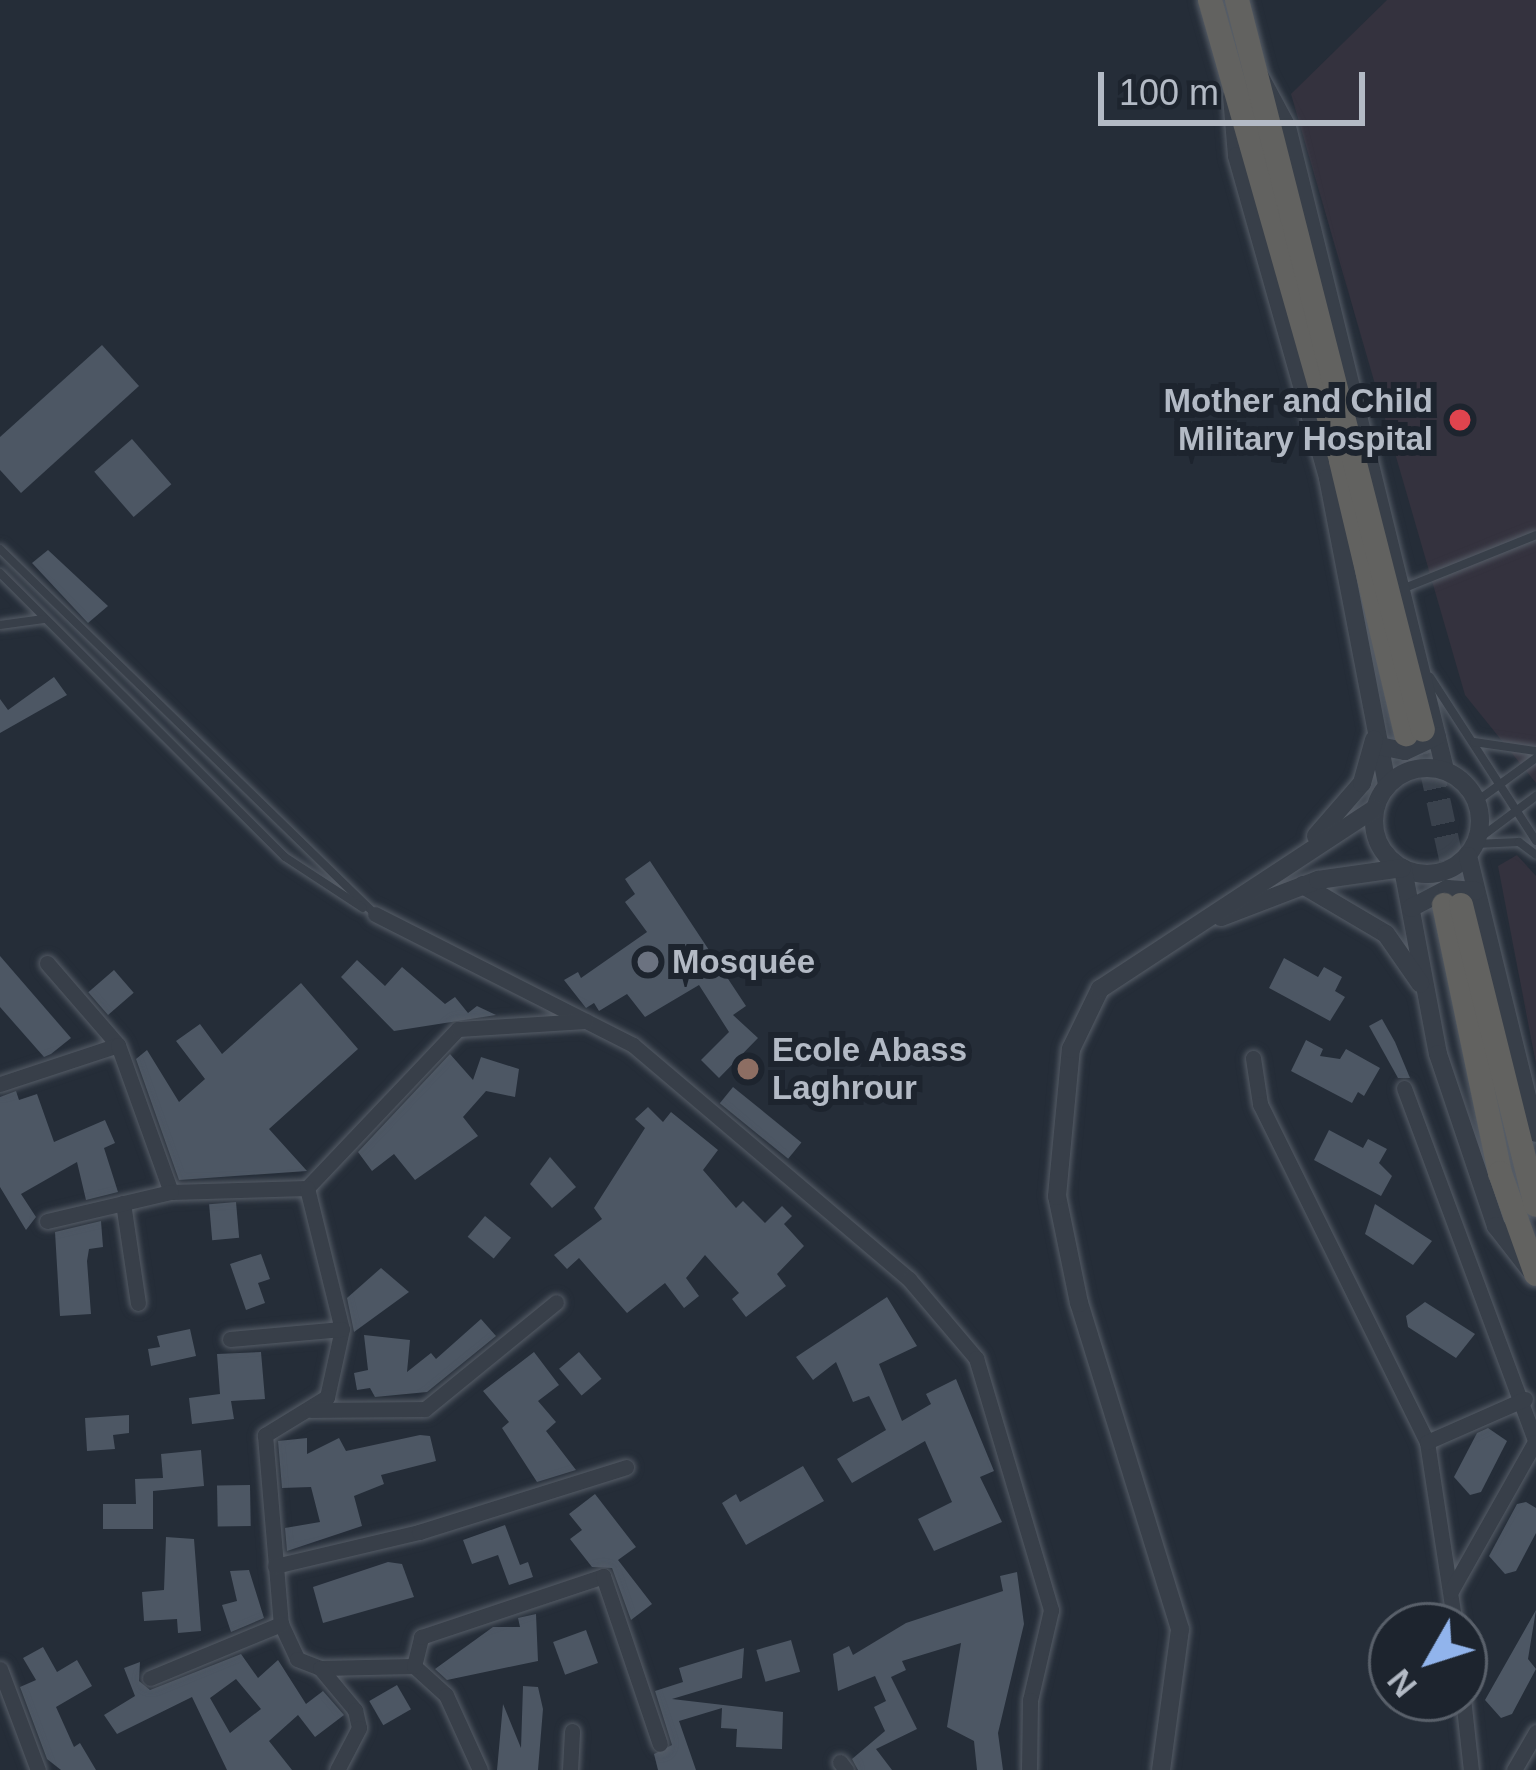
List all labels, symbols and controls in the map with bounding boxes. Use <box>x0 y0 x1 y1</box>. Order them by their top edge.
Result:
scale bar <box>1104 48 1371 122</box>
text: 100 m <box>1119 72 1219 113</box>
place label: Mother and Child Military Hospital <box>1164 381 1433 459</box>
marker: Mother and Child Military Hospital <box>1444 404 1476 436</box>
place label: Mosquée <box>672 942 815 982</box>
marker: Mosquée <box>635 949 661 975</box>
place label: Ecole Abass Laghrour <box>772 1030 968 1108</box>
marker: Ecole Abass Laghrour <box>735 1056 761 1082</box>
north arrow <box>1368 1602 1488 1722</box>
text: N <box>1380 1662 1424 1704</box>

